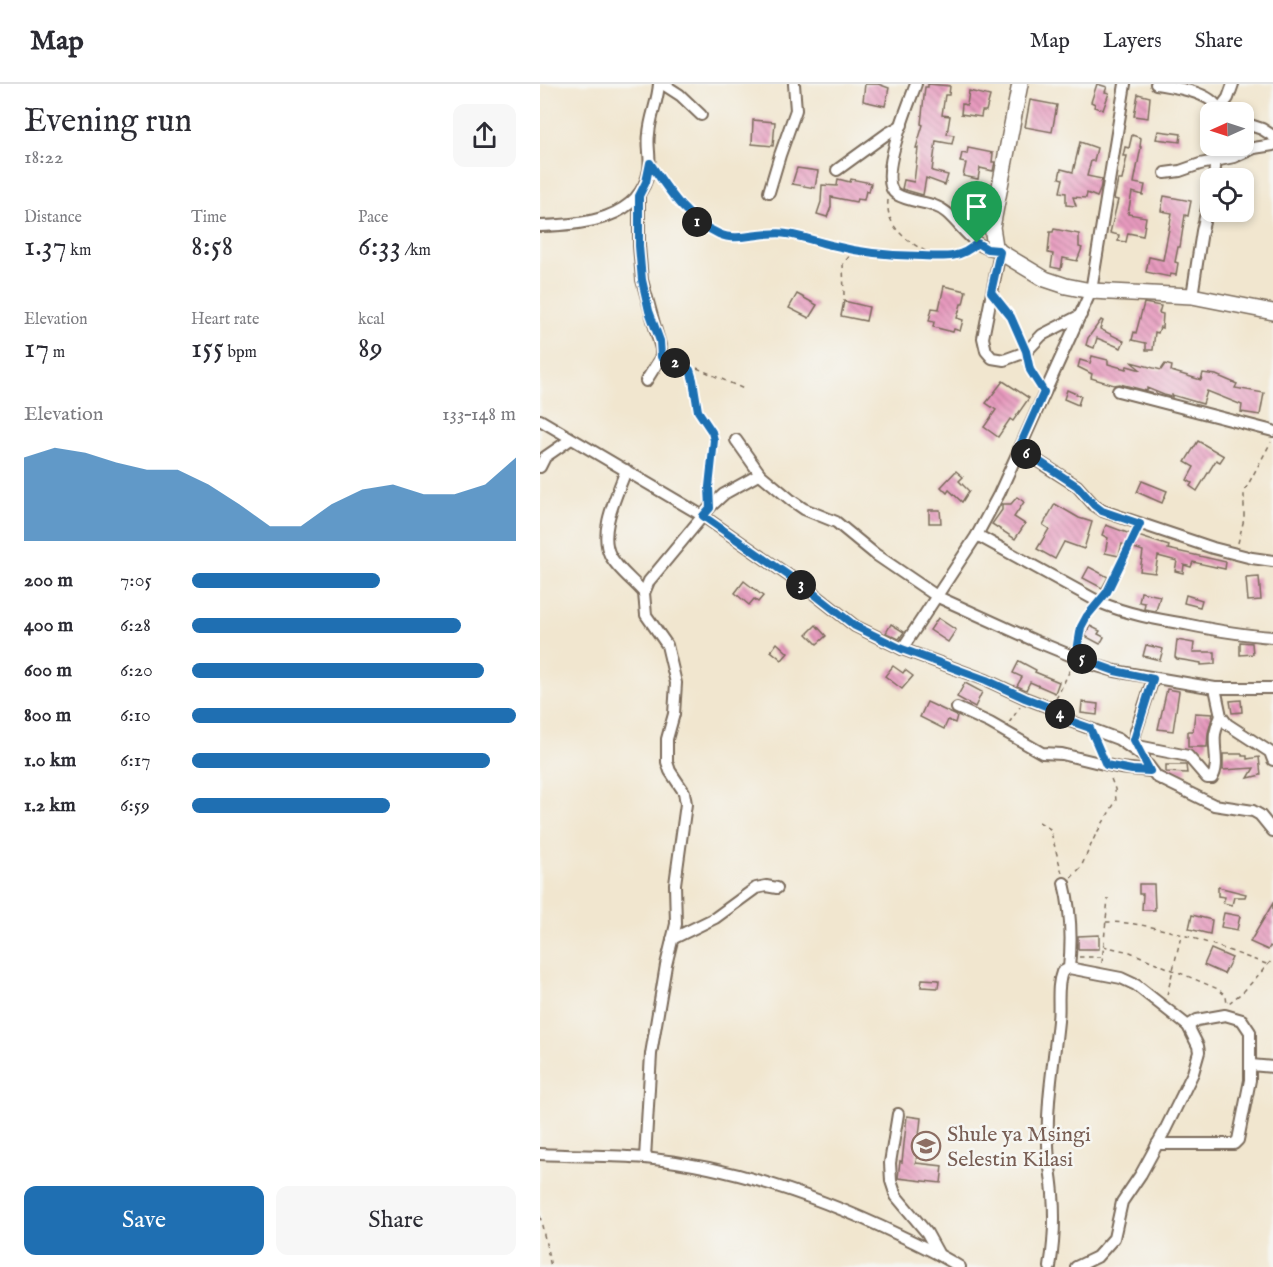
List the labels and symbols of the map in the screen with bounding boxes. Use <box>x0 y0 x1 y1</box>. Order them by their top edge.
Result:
north arrow <box>1200 102 1254 156</box>
pin <box>951 181 1002 243</box>
pin: 1 <box>682 207 712 237</box>
pin: 2 <box>660 348 690 378</box>
pin: 6 <box>1011 439 1041 469</box>
pin: 3 <box>786 570 816 600</box>
pin: 5 <box>1067 644 1097 674</box>
pin: 4 <box>1045 699 1075 729</box>
place label: Shule ya Msingi Selestin Kilasi <box>947 1121 1091 1174</box>
school or university icon: Shule ya Msingi Selestin Kilasi <box>910 1130 942 1162</box>

